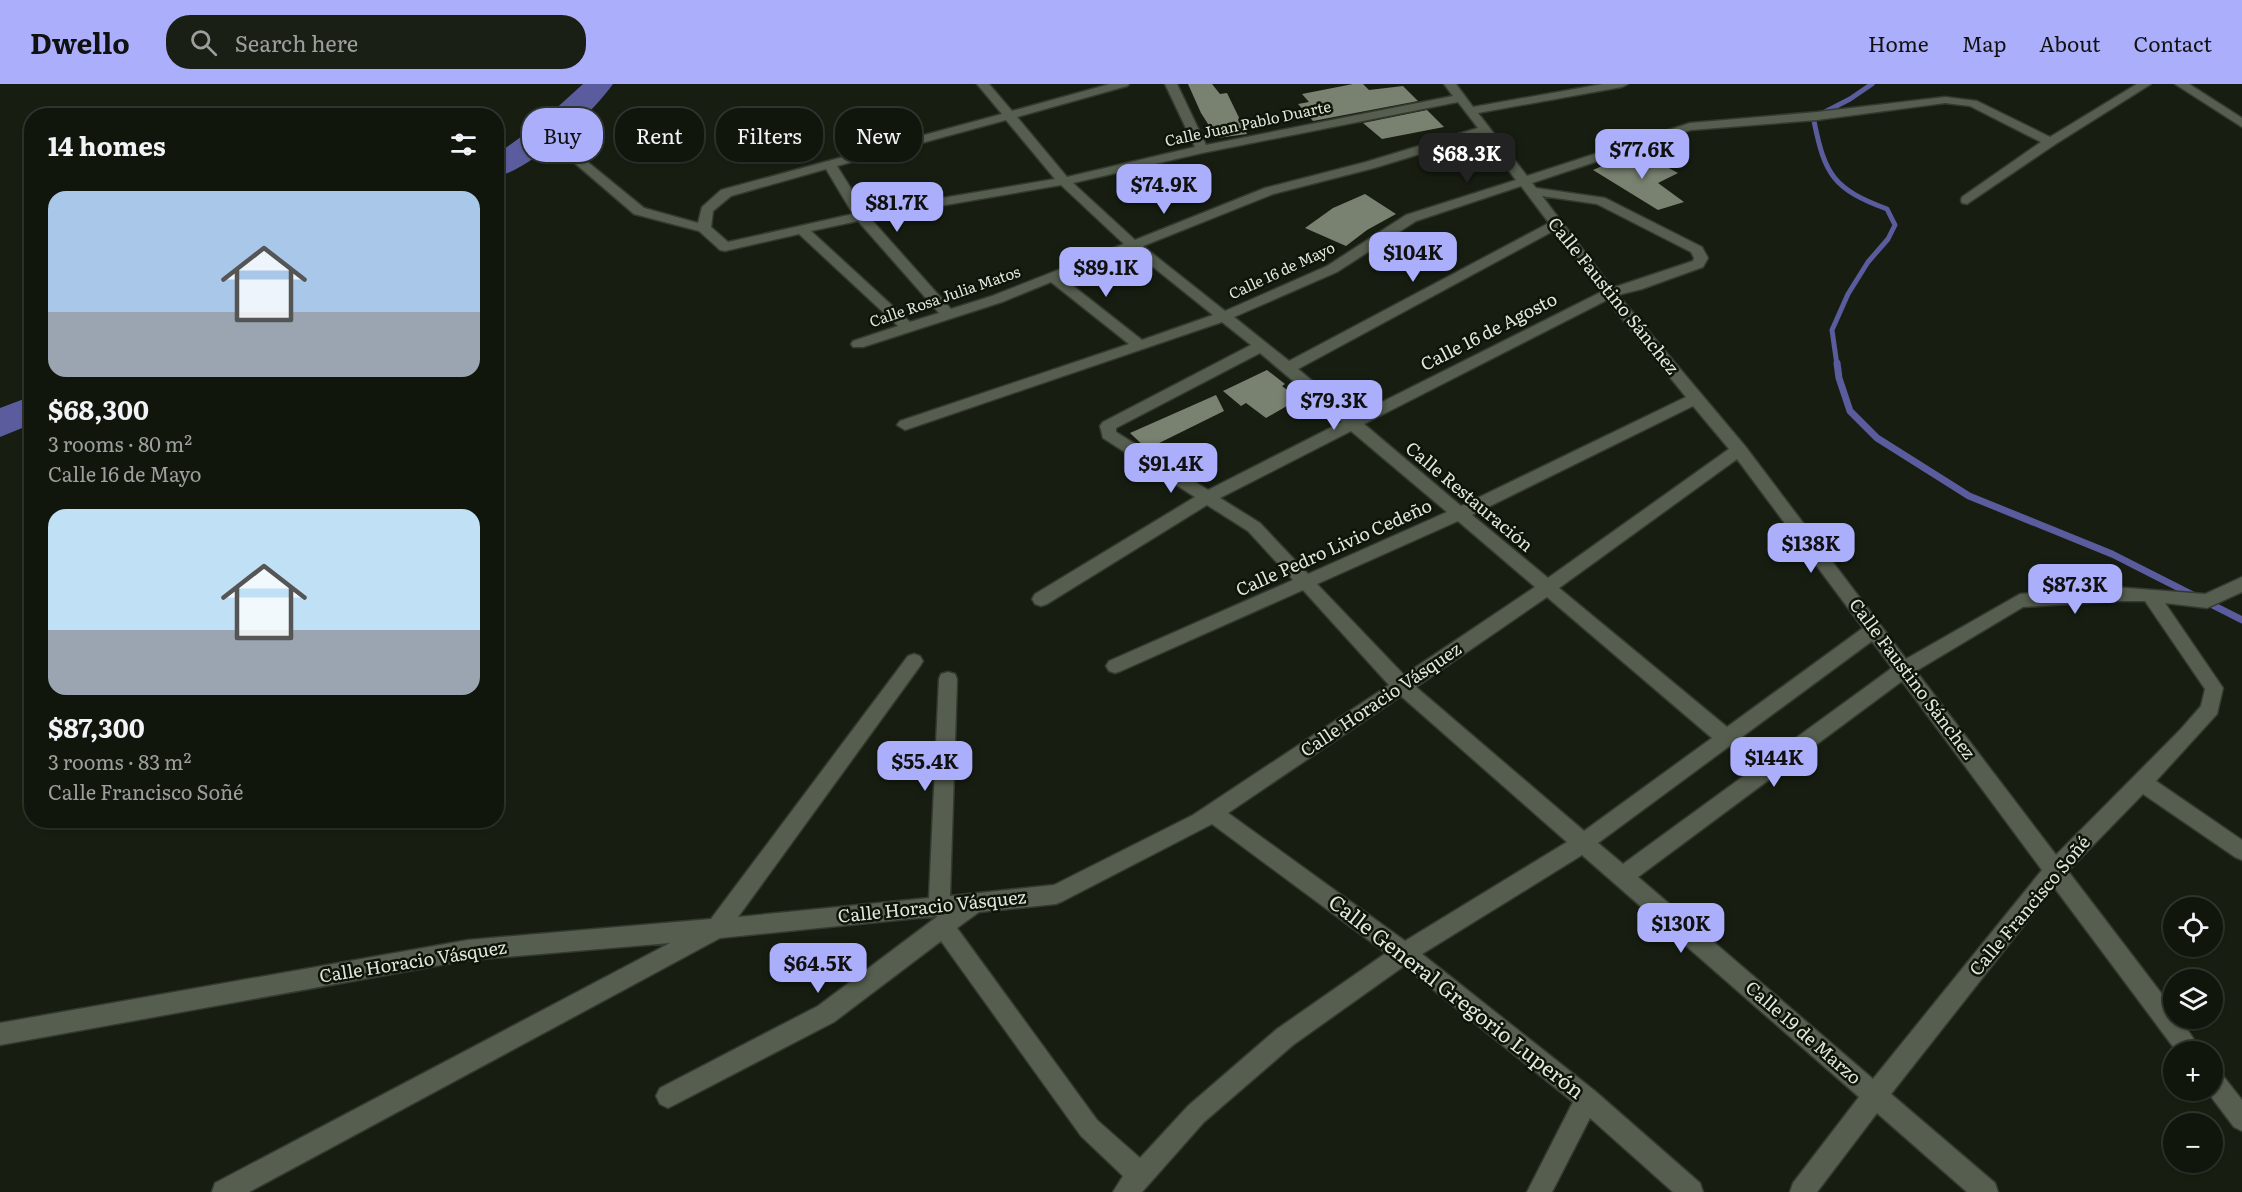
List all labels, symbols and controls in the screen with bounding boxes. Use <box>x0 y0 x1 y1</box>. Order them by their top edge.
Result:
search box <box>166 15 586 69</box>
text: Dwello <box>30 21 130 63</box>
icon: search <box>187 26 220 59</box>
text: Search here <box>235 26 358 59</box>
text: Home <box>1868 27 1929 58</box>
text: Map <box>1962 27 2006 58</box>
text: About <box>2039 27 2101 58</box>
text: Contact <box>2134 27 2212 58</box>
street label: Calle Juan Pablo Duarte <box>1162 94 1333 151</box>
chip: Buy <box>522 108 603 162</box>
chip: Rent <box>615 108 704 162</box>
chip: Filters <box>716 108 823 162</box>
chip: New <box>835 108 922 162</box>
text: 14 homes <box>48 125 166 164</box>
icon: filters <box>447 128 480 161</box>
pin: $77.6K <box>1593 129 1691 180</box>
pin: $68.3K <box>1418 133 1516 184</box>
text: $77.6K <box>1609 133 1675 163</box>
text: $68.3K <box>1433 137 1501 167</box>
pin: $74.9K <box>1115 164 1213 215</box>
text: $74.9K <box>1130 168 1198 198</box>
pin: $81.7K <box>848 182 946 233</box>
text: $81.7K <box>865 186 929 216</box>
street label: Calle Faustino Sánchez <box>1542 211 1686 380</box>
icon: home <box>210 230 318 338</box>
pin: $104K <box>1371 232 1455 283</box>
street label: Calle 16 de Mayo <box>1224 235 1339 304</box>
text: $104K <box>1383 236 1443 266</box>
pin: $89.1K <box>1057 247 1155 298</box>
text: $89.1K <box>1073 251 1139 281</box>
street label: Calle Rosa Julia Matos <box>866 259 1023 332</box>
street label: Calle 16 de Agosto <box>1415 285 1561 377</box>
pin: $79.3K <box>1285 380 1383 431</box>
text: $79.3K <box>1300 384 1368 414</box>
text: $68,300 <box>48 389 149 428</box>
text: 3 rooms · 80 m² <box>48 428 192 458</box>
street label: Calle Restauración <box>1400 434 1540 558</box>
pin: $91.4K <box>1122 443 1220 494</box>
text: $91.4K <box>1138 447 1204 477</box>
text: Calle 16 de Mayo <box>48 458 202 488</box>
street label: Calle Pedro Livio Cedeño <box>1231 491 1436 602</box>
pin: $138K <box>1769 523 1853 574</box>
text: $138K <box>1782 527 1840 557</box>
icon: home <box>210 548 318 656</box>
pin: $87.3K <box>2026 564 2124 615</box>
text: $87.3K <box>2042 568 2108 598</box>
street label: Calle Faustino Sánchez <box>1844 592 1983 765</box>
street label: Calle Horacio Vásquez <box>1294 635 1466 763</box>
text: $87,300 <box>48 707 145 746</box>
pin: $144K <box>1732 737 1816 788</box>
pin: $55.4K <box>876 741 974 792</box>
text: $144K <box>1744 741 1804 771</box>
text: $55.4K <box>891 745 959 775</box>
text: 3 rooms · 83 m² <box>48 746 191 776</box>
text: Calle Francisco Soñé <box>48 776 243 806</box>
street label: Calle Francisco Soñé <box>1962 829 2096 981</box>
street label: Calle Horacio Vásquez <box>836 882 1028 929</box>
street label: Calle General Gregorio Luperón <box>1323 885 1592 1105</box>
map controls <box>2163 897 2223 1173</box>
button: locate <box>2163 897 2223 957</box>
pin: $130K <box>1639 903 1723 954</box>
text: $130K <box>1651 907 1711 937</box>
street label: Calle Horacio Vásquez <box>317 932 509 989</box>
pin: $64.5K <box>769 943 867 994</box>
text: $64.5K <box>784 947 852 977</box>
button: layers <box>2163 969 2223 1029</box>
street label: Calle 19 de Marzo <box>1740 974 1868 1090</box>
button: + <box>2163 1041 2223 1101</box>
button: − <box>2163 1113 2223 1173</box>

